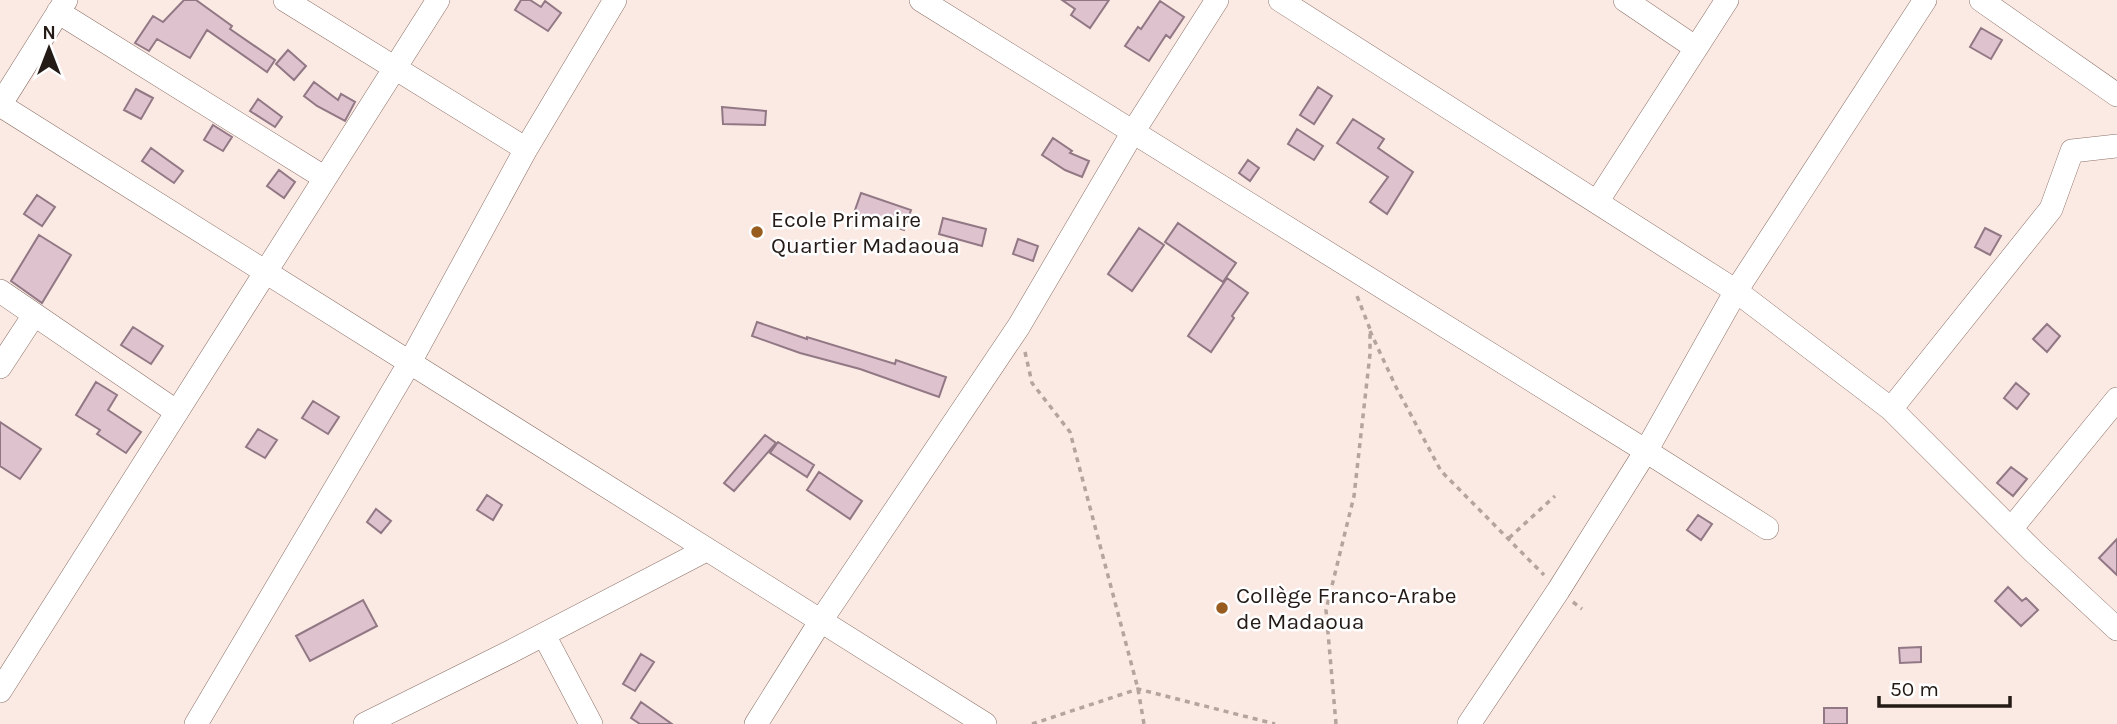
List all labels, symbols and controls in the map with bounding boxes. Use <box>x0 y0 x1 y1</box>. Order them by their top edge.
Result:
north arrow <box>14 14 84 84</box>
text: N <box>42 22 56 44</box>
place label: Ecole Primaire Quartier Madaoua <box>771 206 960 259</box>
marker: Ecole Primaire Quartier Madaoua <box>749 224 765 240</box>
place label: Collège Franco-Arabe de Madaoua <box>1236 582 1457 635</box>
marker: Collège Franco-Arabe de Madaoua <box>1214 600 1230 616</box>
scale bar <box>1879 664 2010 708</box>
text: 50 m <box>1890 677 1939 701</box>

